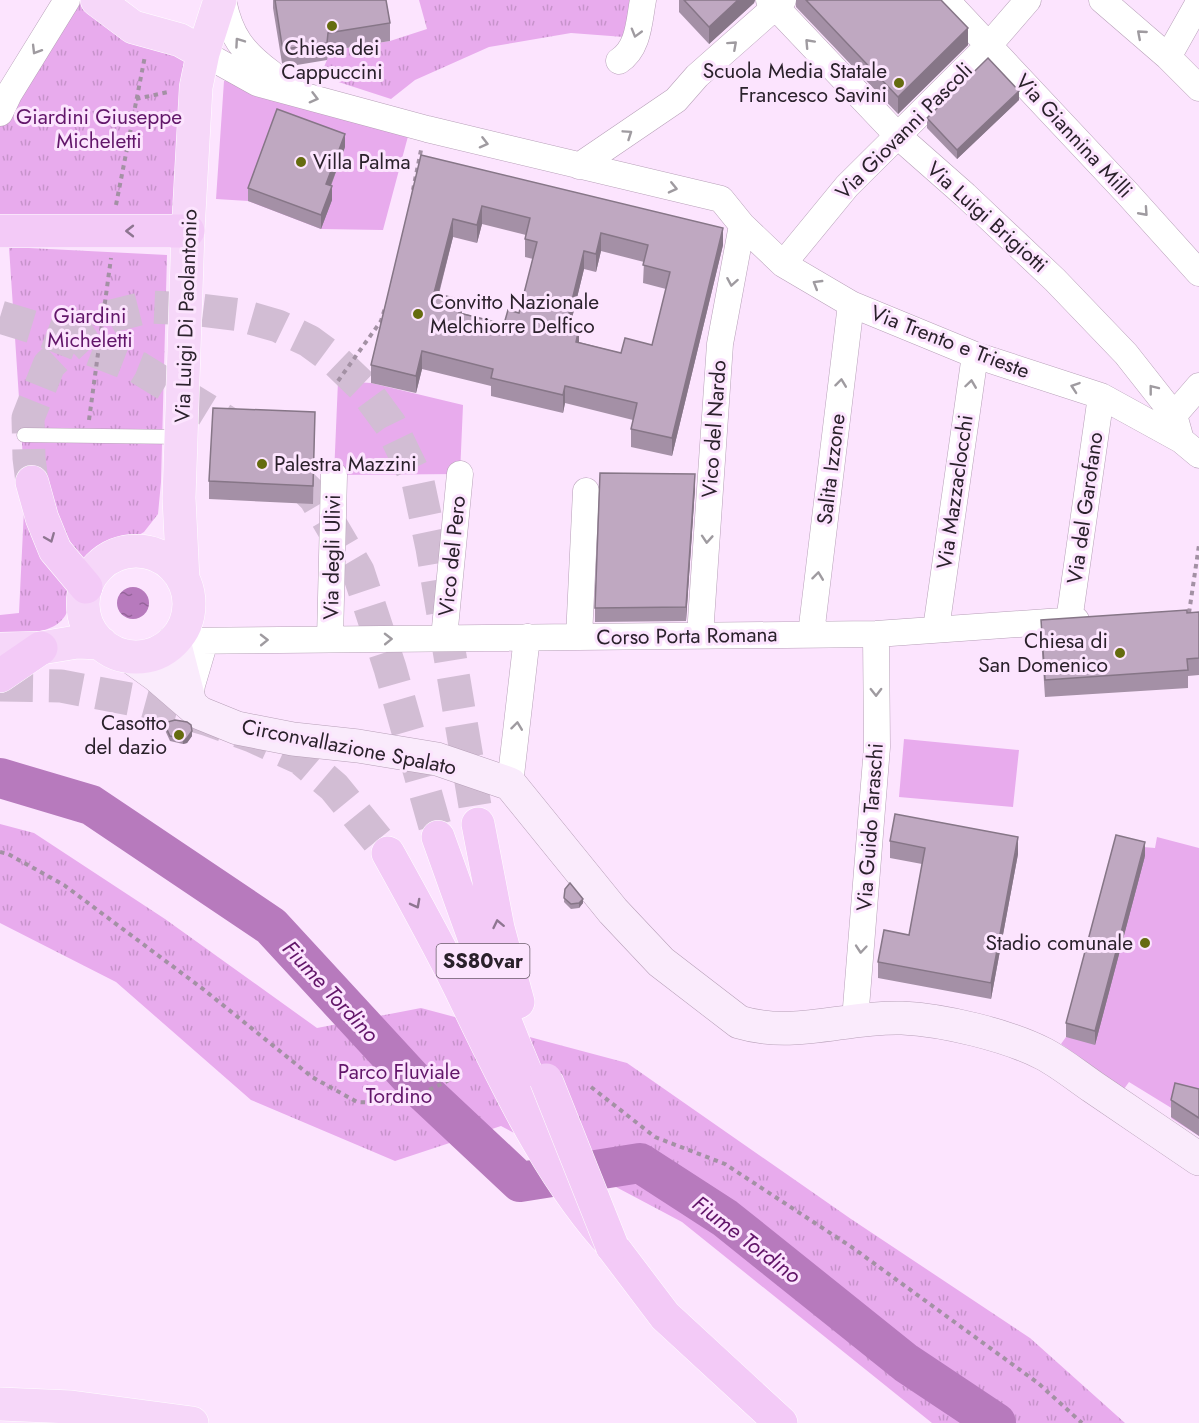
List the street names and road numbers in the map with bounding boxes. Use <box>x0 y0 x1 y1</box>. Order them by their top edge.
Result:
street label: Via Giovanni Pascoli <box>829 56 979 206</box>
street label: Via Giannina Milli <box>1008 67 1140 205</box>
street label: Via Luigi Brigiotti <box>920 154 1054 280</box>
street label: Via Luigi Di Paolantonio <box>167 209 205 423</box>
street label: Via Trento e Trieste <box>866 298 1034 386</box>
street label: Vico del Nardo <box>694 359 734 499</box>
street label: Salita Izzone <box>809 412 853 526</box>
street label: Via Mazzaclocchi <box>929 413 981 571</box>
street label: Via del Garofano <box>1060 430 1110 586</box>
street label: Via degli Ulivi <box>316 494 348 620</box>
street label: Vico del Pero <box>431 494 473 618</box>
street label: Corso Porta Romana <box>596 619 778 653</box>
street label: Circonvallazione Spalato <box>239 711 459 783</box>
street label: Via Guido Taraschi <box>849 742 891 912</box>
road number: SS80var <box>436 944 530 978</box>

